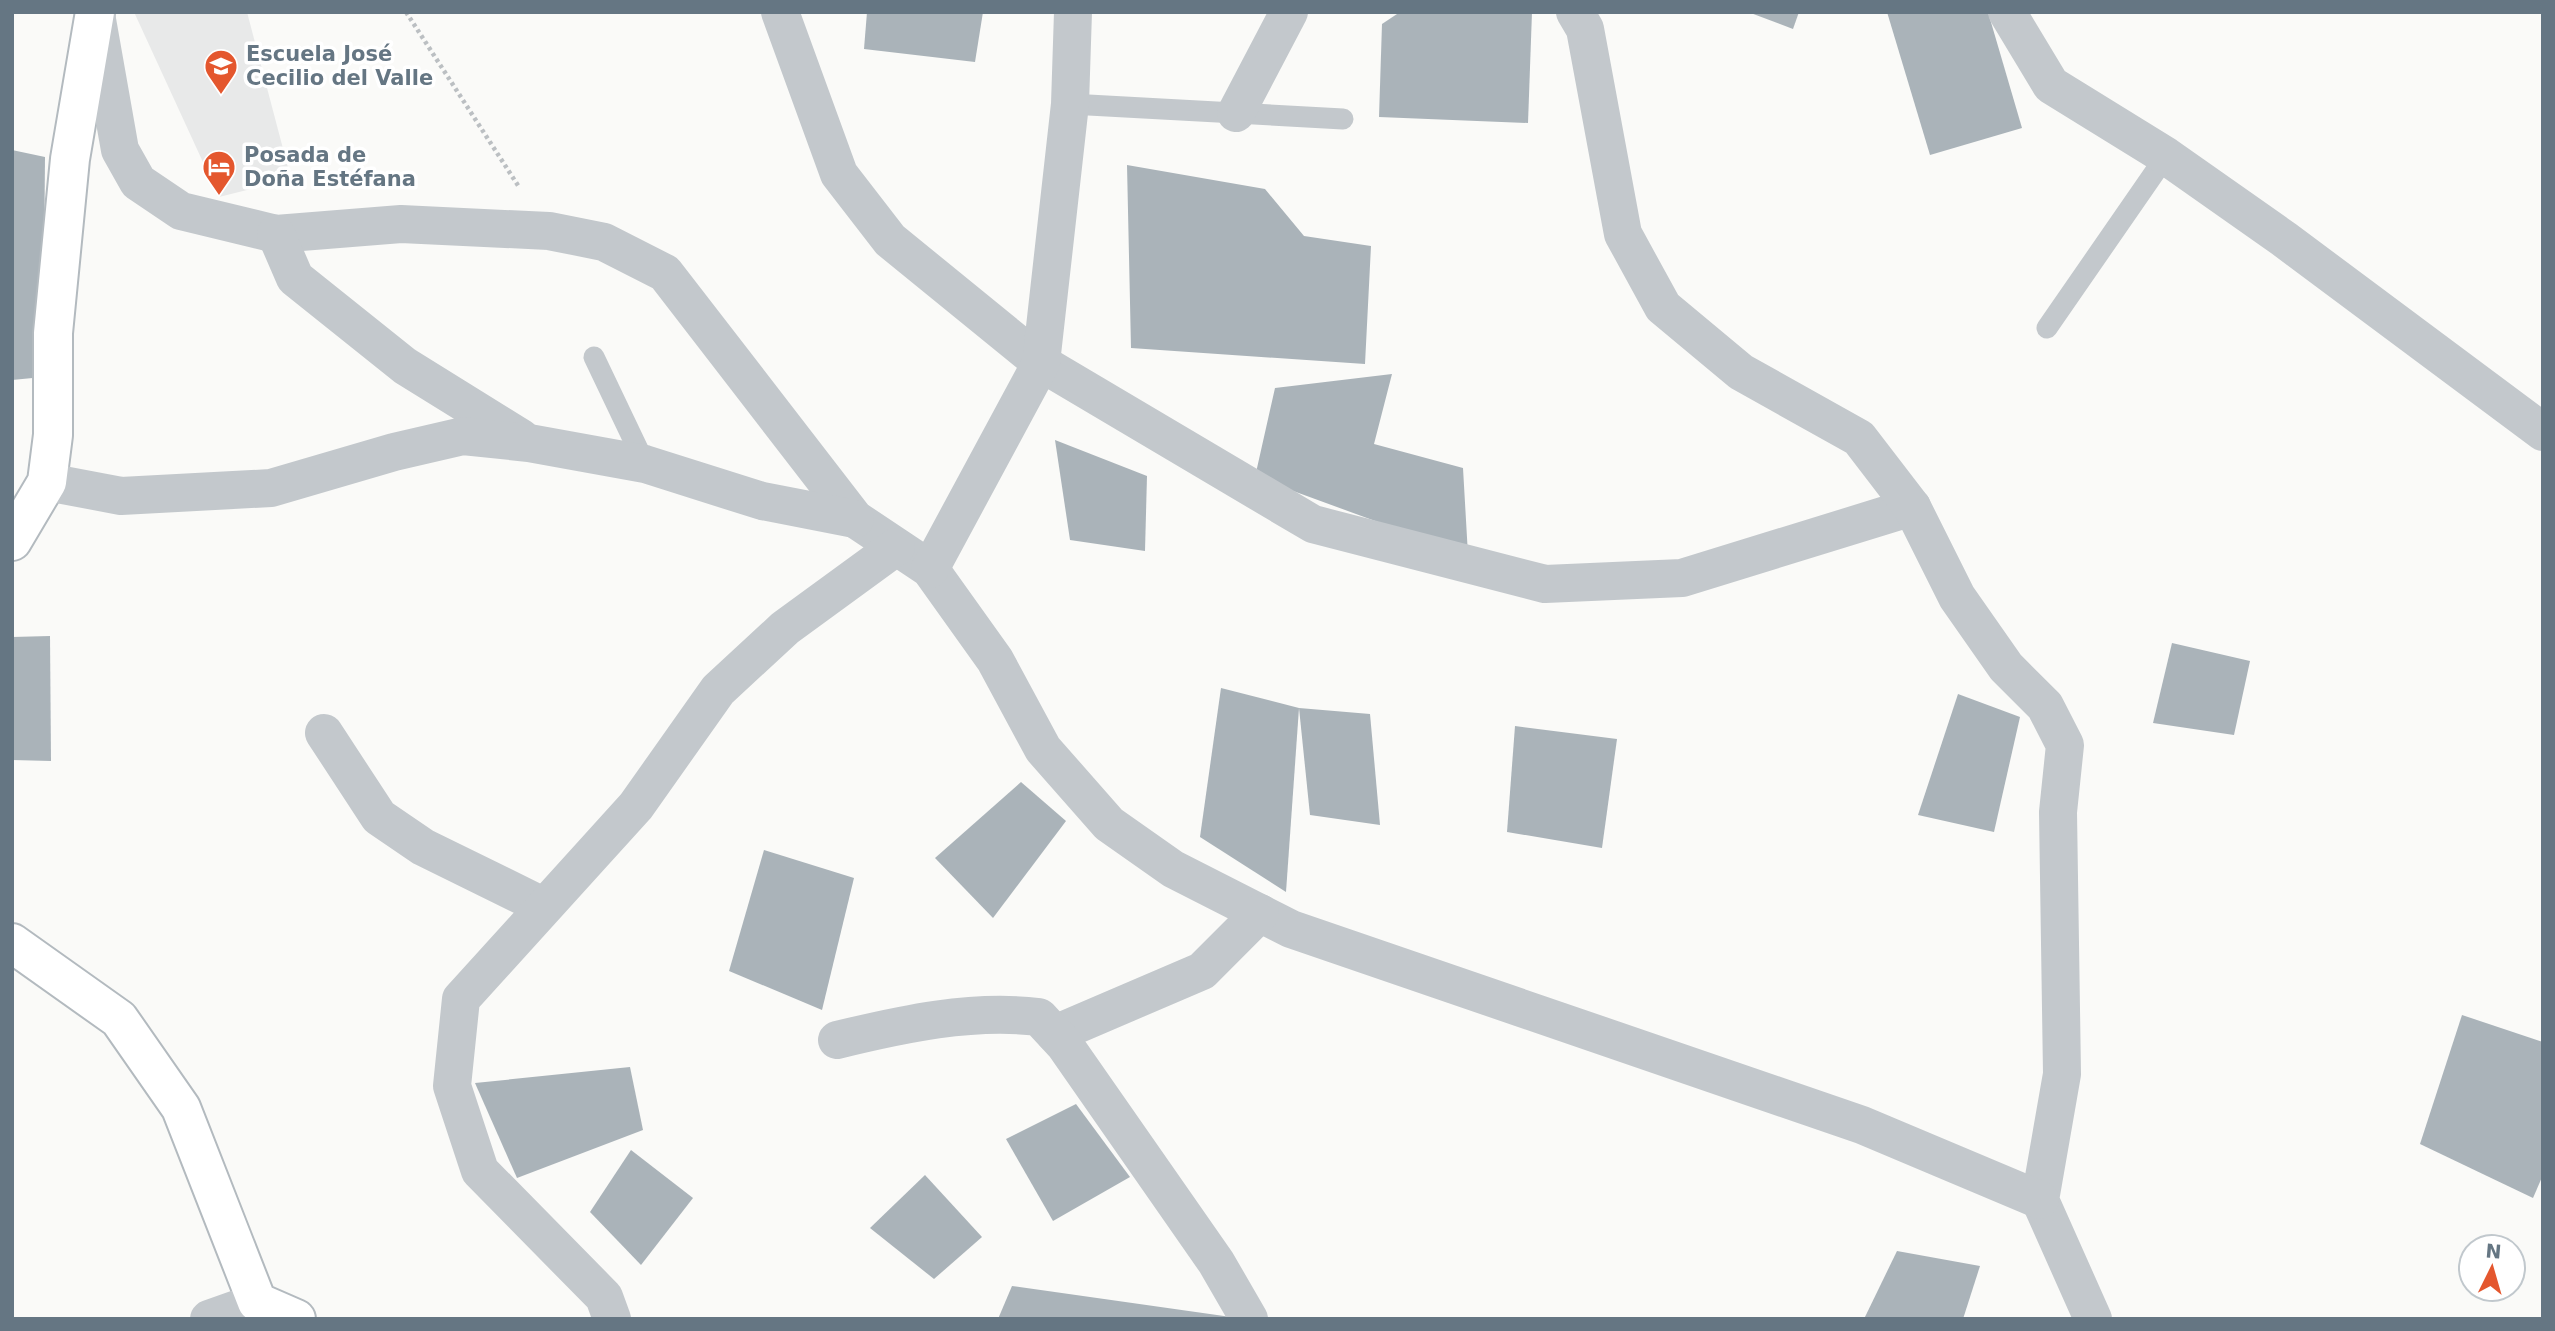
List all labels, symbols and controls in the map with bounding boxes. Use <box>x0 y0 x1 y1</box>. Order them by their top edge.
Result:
place label: Escuela José Cecilio del Valle <box>246 42 433 90</box>
school or university icon: Escuela José Cecilio del Valle <box>202 47 240 96</box>
place label: Posada de Doña Estéfana <box>244 143 416 191</box>
hotel icon: Posada de Doña Estéfana <box>200 148 238 197</box>
north arrow <box>2457 1233 2527 1303</box>
text: N <box>2485 1239 2502 1263</box>

